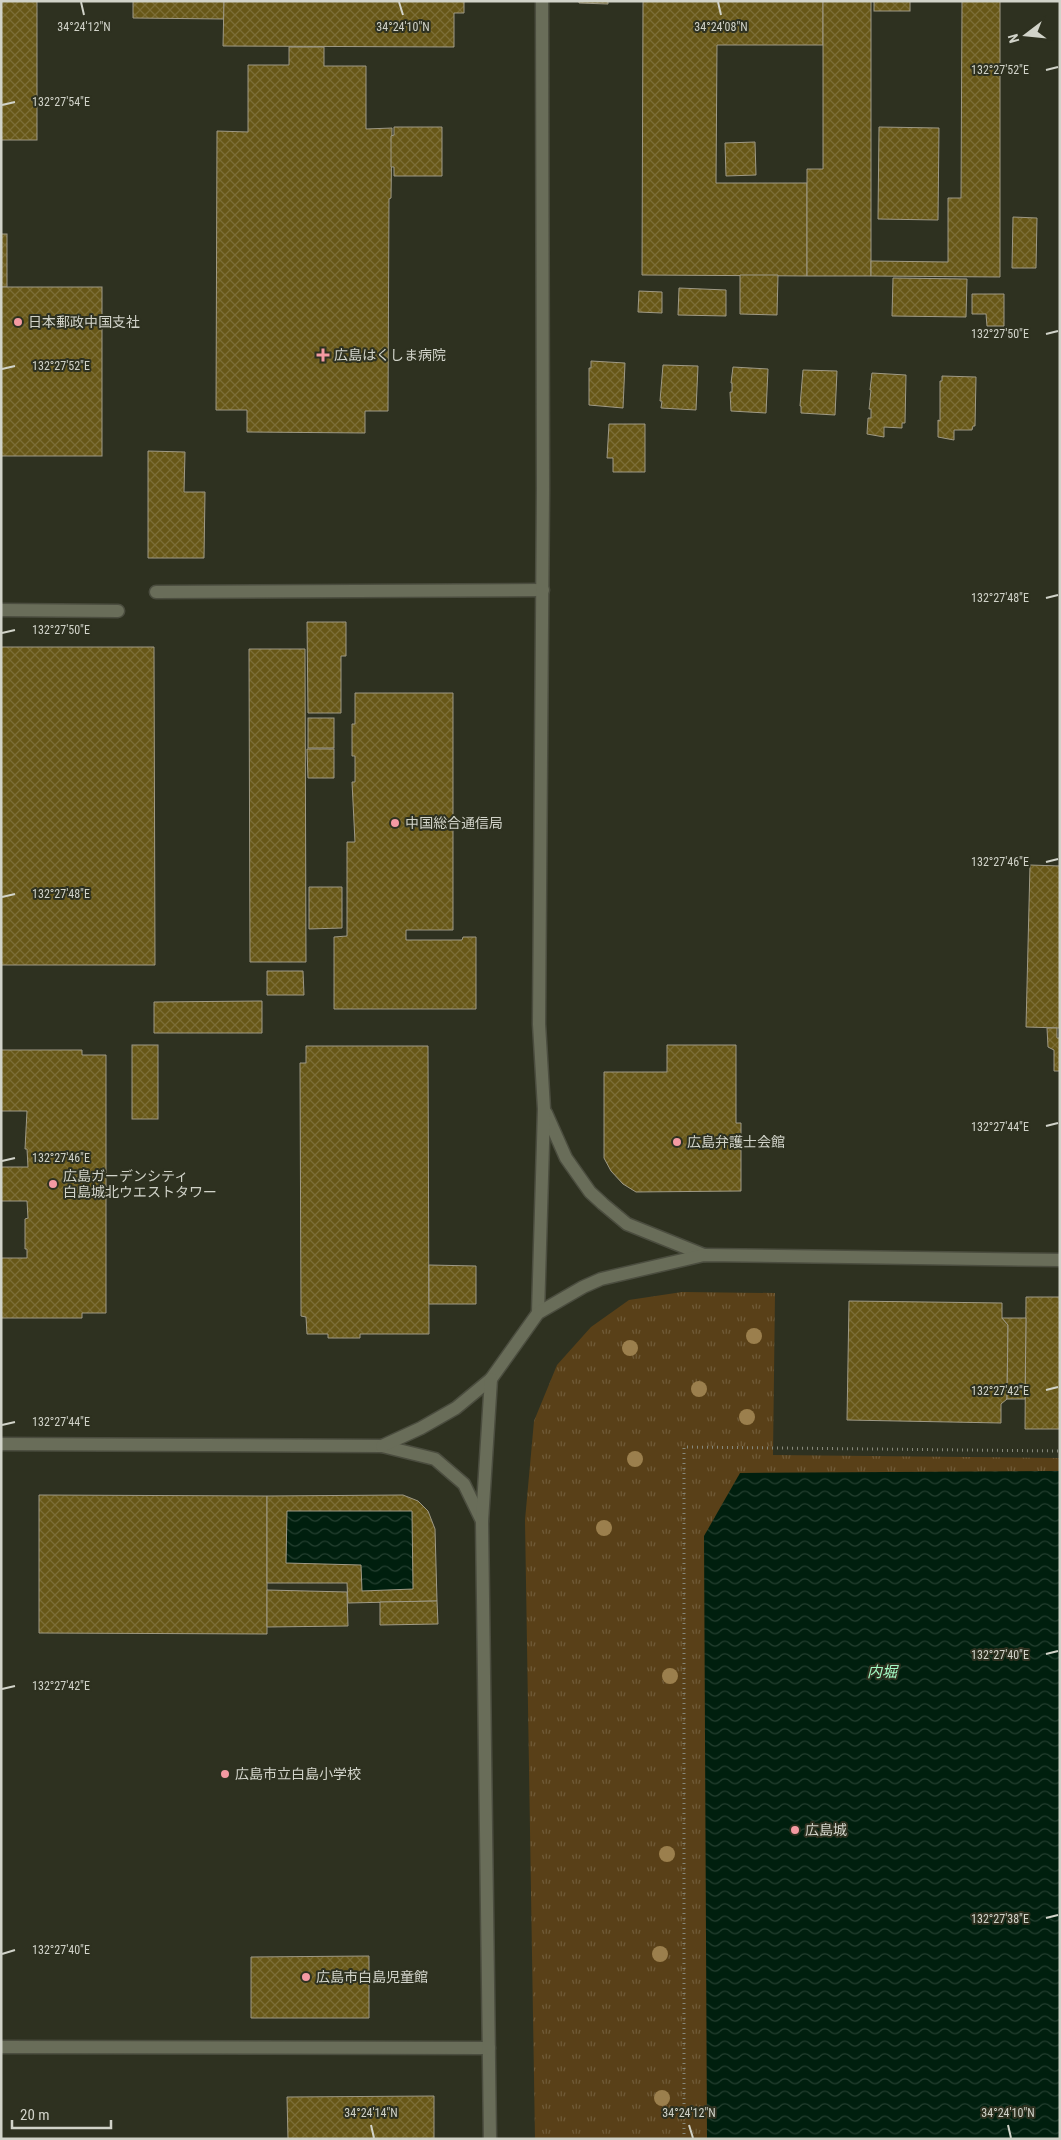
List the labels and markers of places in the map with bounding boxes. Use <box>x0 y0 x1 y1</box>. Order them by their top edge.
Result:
place label: 日本郵政中国支社 <box>28 314 140 330</box>
marker: 日本郵政中国支社 <box>12 316 24 328</box>
place label: 広島はくしま病院 <box>334 347 446 363</box>
marker: 広島はくしま病院 <box>316 348 330 362</box>
place label: 中国総合通信局 <box>405 815 503 831</box>
marker: 中国総合通信局 <box>389 817 401 829</box>
place label: 広島弁護士会館 <box>687 1134 785 1150</box>
marker: 広島弁護士会館 <box>671 1136 683 1148</box>
place label: 広島ガーデンシティ 白島城北ウエストタワー <box>63 1168 217 1200</box>
marker: 広島ガーデンシティ 白島城北ウエストタワー <box>47 1178 59 1190</box>
place label: 広島市立白島小学校 <box>235 1766 361 1782</box>
marker: 広島市立白島小学校 <box>219 1768 231 1780</box>
place label: 広島城 <box>805 1822 847 1838</box>
marker: 広島城 <box>789 1824 801 1836</box>
place label: 広島市白島児童館 <box>316 1969 428 1985</box>
marker: 広島市白島児童館 <box>300 1971 312 1983</box>

